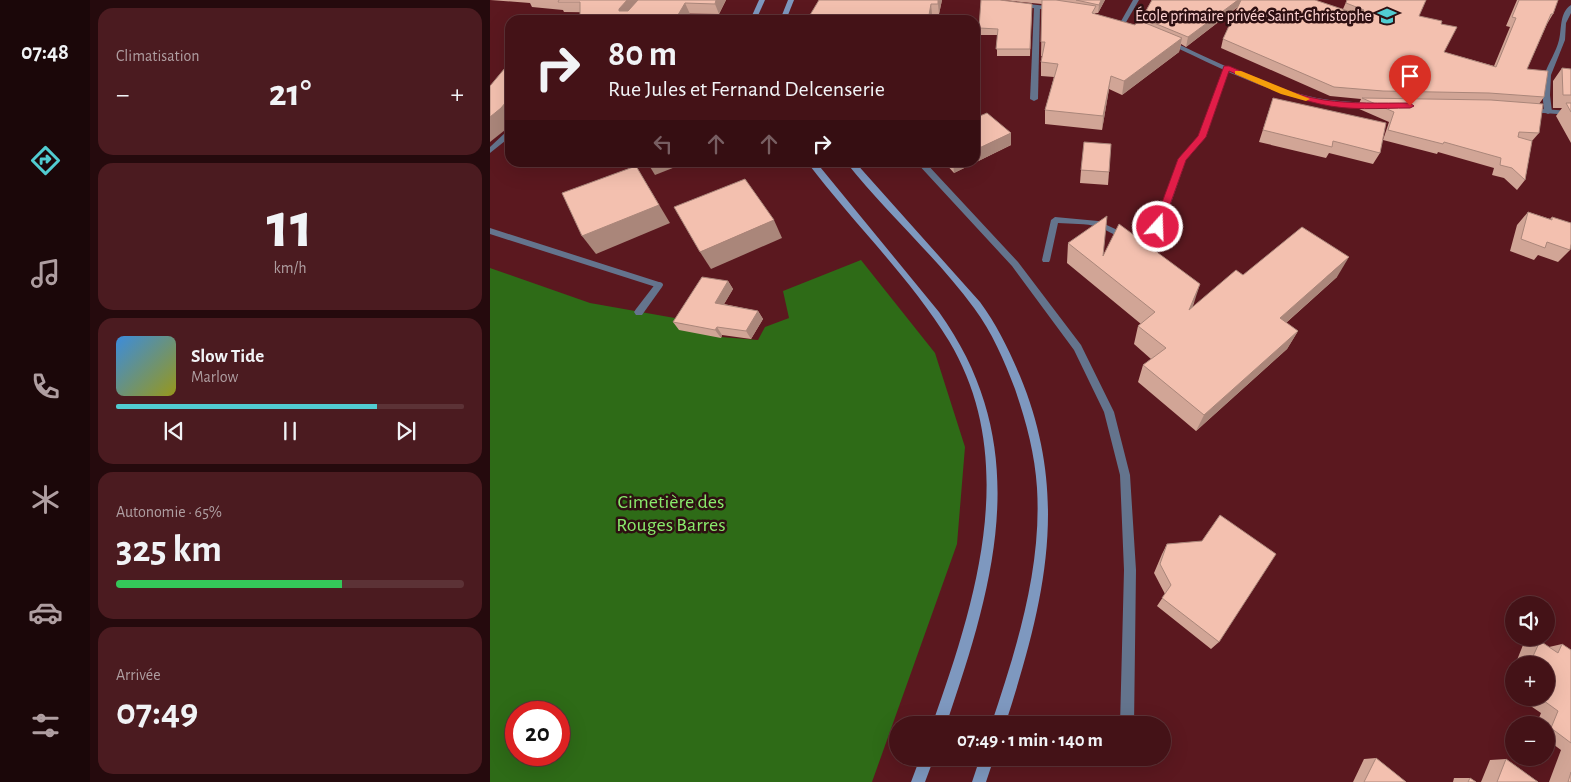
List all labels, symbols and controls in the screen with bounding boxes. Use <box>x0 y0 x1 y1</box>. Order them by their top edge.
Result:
school or university icon: École primaire privée Saint-Christophe <box>1376 5 1398 27</box>
place label: École primaire privée Saint-Christophe <box>1135 6 1372 24</box>
icon: right <box>525 35 590 100</box>
text: 80 m <box>608 37 677 72</box>
text: 07:48 <box>21 41 69 63</box>
text: Climatisation <box>116 48 200 64</box>
pin <box>1389 55 1431 106</box>
icon: arrive <box>1396 62 1424 90</box>
text: 21° <box>269 75 311 113</box>
text: Rue Jules et Fernand Delcenserie <box>608 78 885 100</box>
text: − <box>116 81 129 109</box>
text: + <box>451 81 464 109</box>
icon: left <box>649 130 677 158</box>
icon: ahead <box>702 130 730 158</box>
icon: ahead <box>755 130 783 158</box>
icon: right <box>808 130 836 158</box>
icon: directions <box>28 143 63 178</box>
text: 11 <box>267 194 313 259</box>
position arrow <box>1131 200 1183 252</box>
icon: music <box>28 256 63 291</box>
text: km/h <box>273 260 307 276</box>
text: Slow Tide <box>191 347 264 366</box>
icon: phone <box>28 369 63 404</box>
text: Marlow <box>191 369 238 385</box>
icon: previous <box>160 417 188 445</box>
icon: pause <box>276 417 304 445</box>
icon: next <box>392 417 420 445</box>
icon: climate <box>28 482 63 517</box>
park label: Cimetière des Rouges Barres <box>616 492 726 535</box>
text: Autonomie · 65% <box>116 504 222 520</box>
text: 325 km <box>116 531 222 569</box>
icon: car <box>28 595 63 630</box>
map controls <box>1505 596 1555 766</box>
button: sound <box>1505 596 1555 646</box>
button: + <box>1505 656 1555 706</box>
text: Arrivée <box>116 667 161 683</box>
text: 07:49 <box>116 694 198 732</box>
speed limit sign: 20 <box>505 701 570 766</box>
icon: filters <box>28 708 63 743</box>
button: − <box>1505 716 1555 766</box>
text: 07:49 · 1 min · 140 m <box>957 731 1103 750</box>

